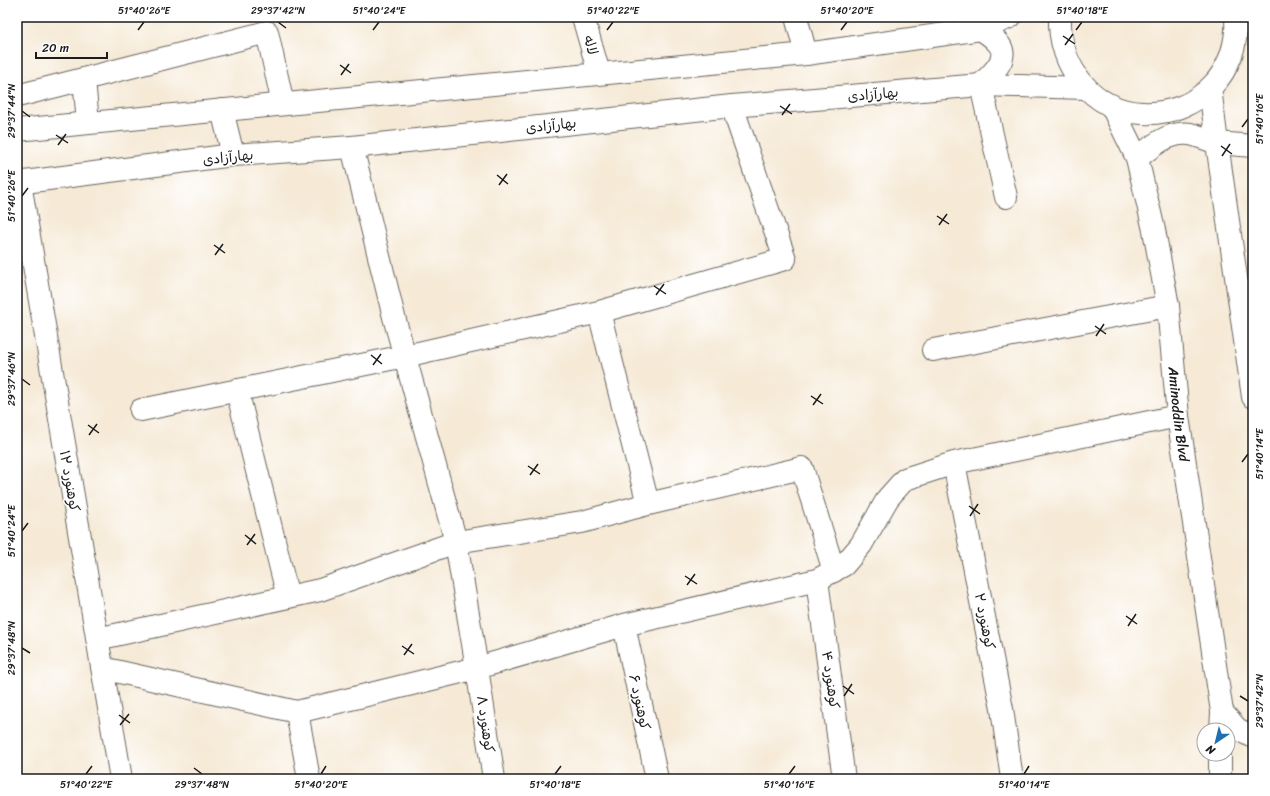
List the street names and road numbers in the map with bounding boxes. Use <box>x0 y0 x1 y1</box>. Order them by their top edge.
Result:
street label: لاله <box>576 32 605 58</box>
street label: بهارآزادی <box>847 80 899 109</box>
street label: بهارآزادی <box>524 110 578 141</box>
street label: بهارآزادی <box>201 142 255 173</box>
street label: Aminoddin Blvd <box>1161 365 1197 465</box>
street label: کوهنورد ۱۲ <box>52 448 87 514</box>
street label: کوهنورد ۲ <box>967 591 1002 652</box>
street label: کوهنورد ۴ <box>814 649 847 711</box>
street label: کوهنورد ۶ <box>621 672 658 732</box>
street label: کوهنورد ۸ <box>469 694 502 754</box>

